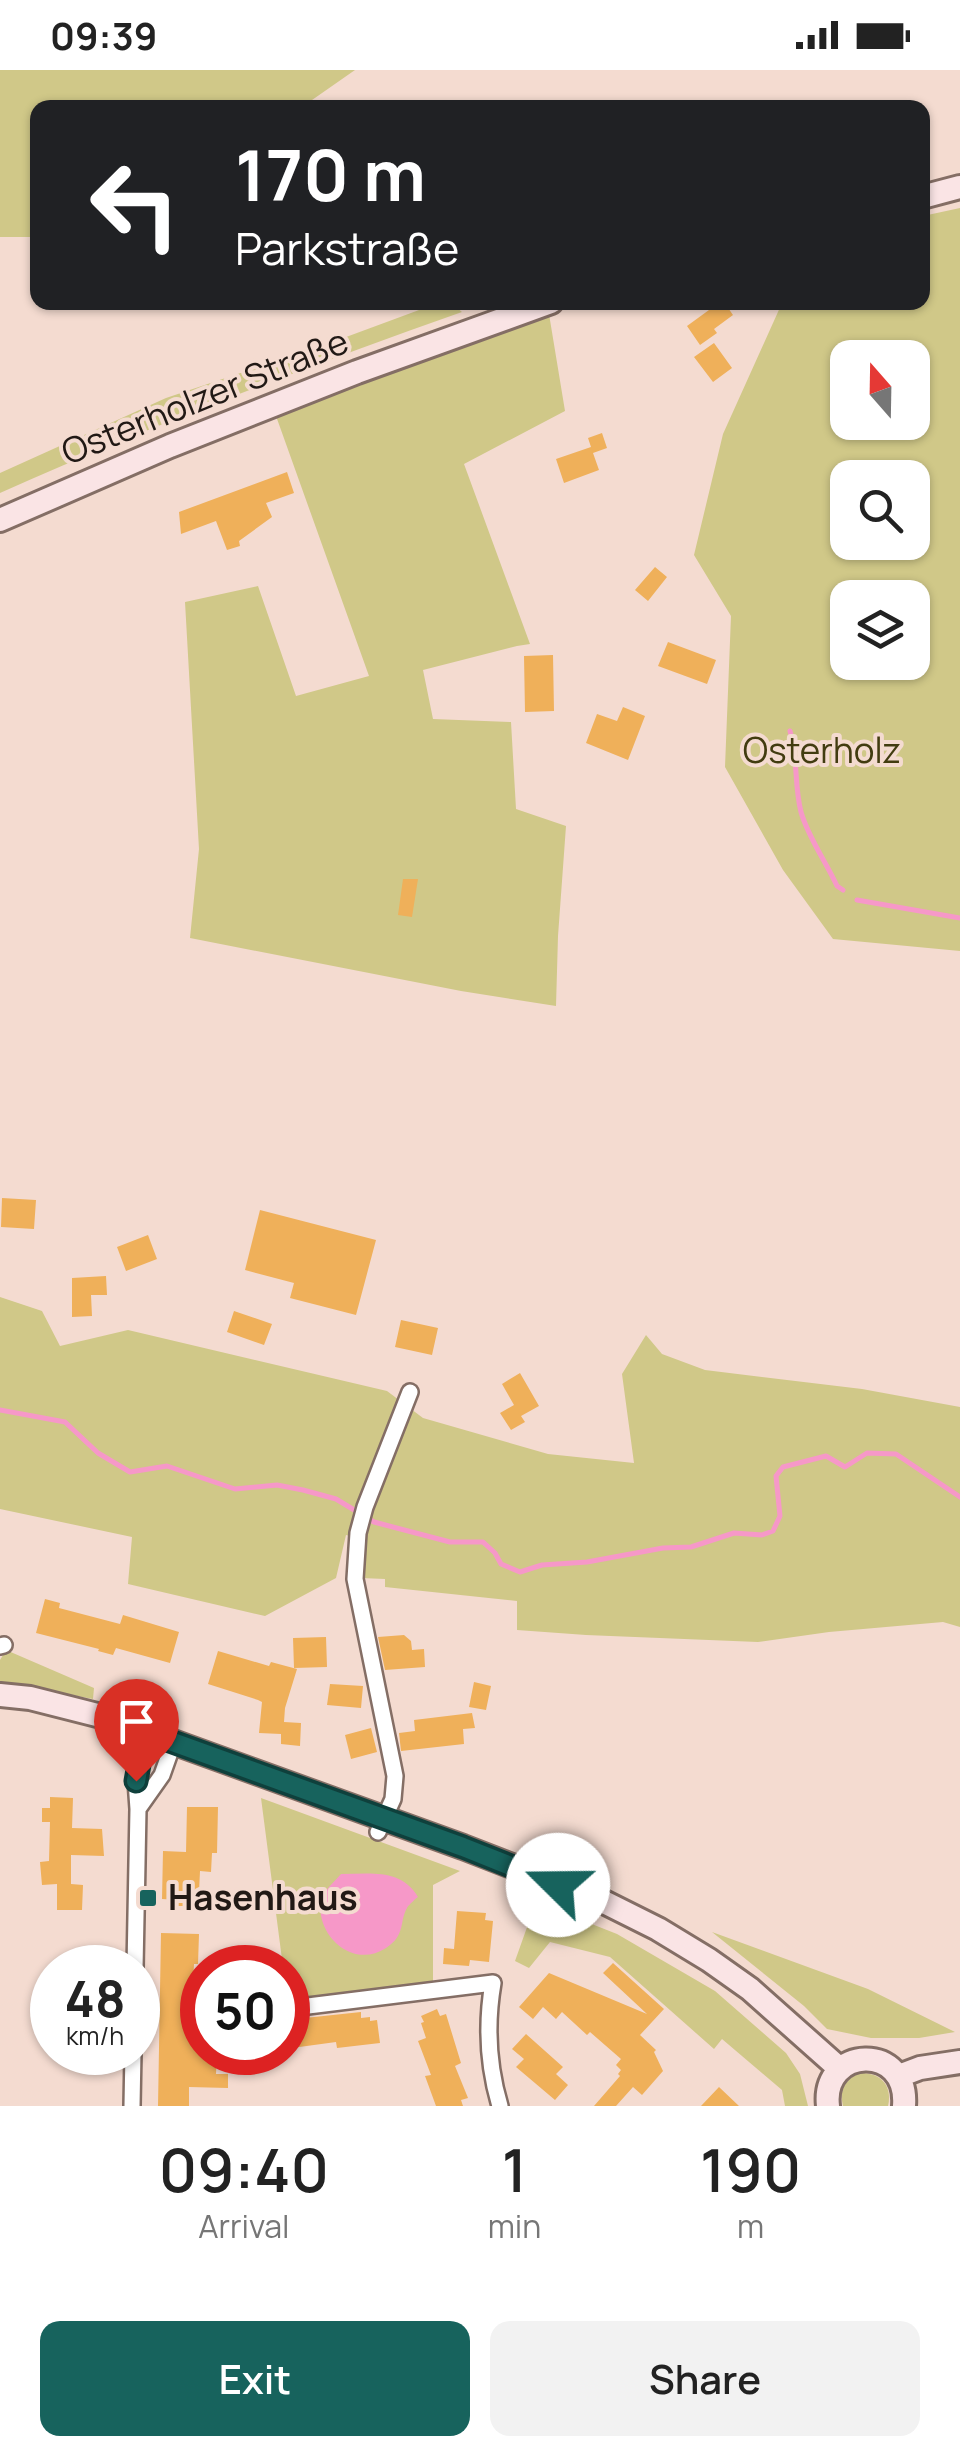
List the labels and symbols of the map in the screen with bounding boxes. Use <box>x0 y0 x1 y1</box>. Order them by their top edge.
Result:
street label: Osterholzer Straße <box>54 317 355 476</box>
north arrow <box>830 340 930 440</box>
park label: Osterholz <box>743 726 901 774</box>
pin <box>94 1679 179 1782</box>
position arrow <box>506 1833 610 1937</box>
place label: Hasenhaus <box>168 1873 358 1921</box>
marker: Hasenhaus <box>137 1887 159 1909</box>
speed limit sign: 50 <box>180 1945 310 2075</box>

